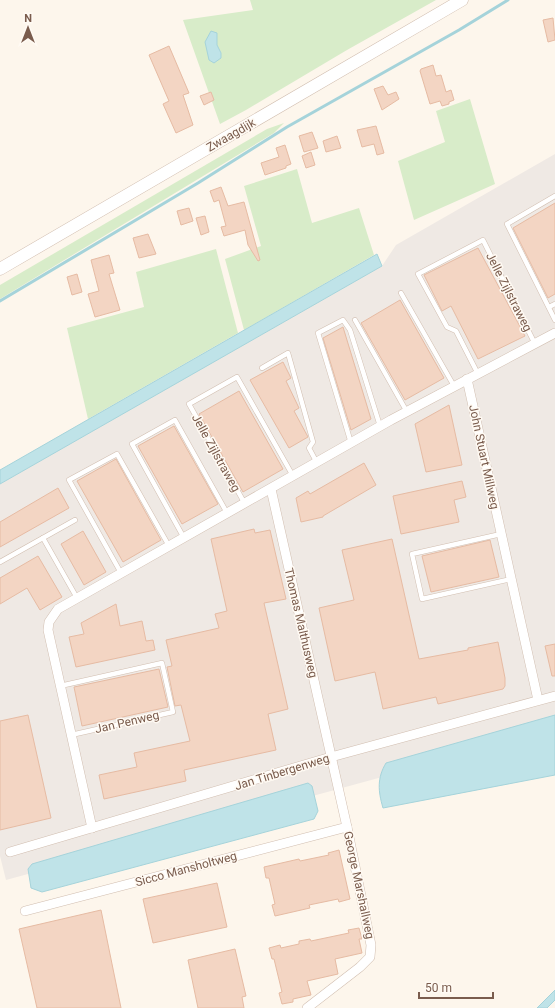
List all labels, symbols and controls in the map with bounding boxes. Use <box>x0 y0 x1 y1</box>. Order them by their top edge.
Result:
north arrow <box>8 8 48 48</box>
text: N <box>24 12 32 25</box>
street label: Zwaagdijk <box>204 115 259 155</box>
street label: Jelle Zijlstraweg <box>483 250 535 334</box>
street label: John Stuart Millweg <box>466 403 502 511</box>
street label: Jelle Zijlstraweg <box>189 412 243 494</box>
street label: Thomas Malthusweg <box>282 567 320 679</box>
street label: Jan Penweg <box>94 708 160 736</box>
street label: Jan Tinbergenweg <box>233 751 331 793</box>
street label: George Marshallweg <box>341 830 377 940</box>
street label: Sicco Mansholtweg <box>134 849 238 889</box>
scale bar <box>419 974 493 1000</box>
text: 50 m <box>425 981 452 995</box>

